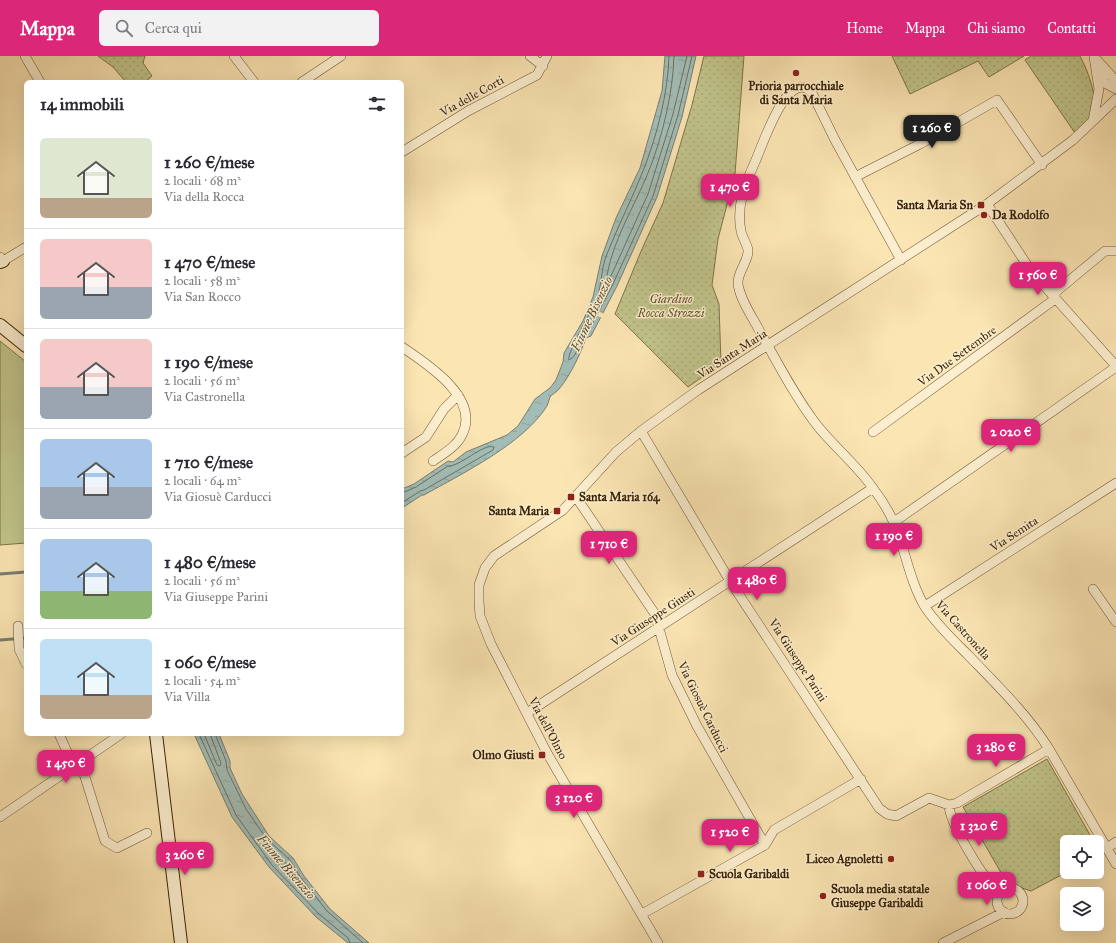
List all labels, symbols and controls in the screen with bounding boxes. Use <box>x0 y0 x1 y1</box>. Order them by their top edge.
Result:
search box <box>99 10 379 46</box>
text: Mappa <box>20 17 75 40</box>
icon: search <box>113 17 135 39</box>
text: Cerca qui <box>145 19 202 37</box>
text: Home <box>846 20 883 37</box>
text: Mappa <box>905 20 945 37</box>
text: Chi siamo <box>967 20 1025 37</box>
text: Contatti <box>1047 20 1096 37</box>
marker: Prioria parrocchiale di Santa Maria <box>791 68 801 78</box>
street label: Via delle Corti <box>437 72 507 120</box>
place label: Prioria parrocchiale di Santa Maria <box>748 79 844 107</box>
icon: filters <box>366 93 388 115</box>
text: 14 immobili <box>40 94 124 115</box>
pin: 1 260 € <box>895 115 969 149</box>
text: 1 260 € <box>912 120 952 136</box>
text: 1 260 €/mese <box>164 152 255 173</box>
icon: home <box>72 154 120 202</box>
text: 2 locali · 68 m² <box>164 173 241 189</box>
pin: 1 470 € <box>693 174 767 208</box>
text: 1 470 € <box>710 179 750 195</box>
text: Via della Rocca <box>164 189 244 205</box>
place label: Santa Maria Sn <box>896 198 974 212</box>
marker: Santa Maria Sn <box>976 200 986 210</box>
place label: Da Rodolfo <box>992 208 1049 222</box>
marker: Da Rodolfo <box>979 210 989 220</box>
text: 1 470 €/mese <box>164 252 255 273</box>
icon: home <box>72 255 120 303</box>
pin: 1 560 € <box>1001 262 1075 296</box>
text: 1 560 € <box>1019 267 1057 283</box>
text: 2 locali · 58 m² <box>164 273 240 289</box>
water label: Fiume Bisenzio <box>567 274 616 355</box>
text: Via San Rocco <box>164 289 241 305</box>
park label: Giardino Rocca Strozzi <box>637 292 705 320</box>
street label: Via Due Settembre <box>914 323 999 390</box>
street label: Via Santa Maria <box>694 326 770 382</box>
text: 1 190 €/mese <box>164 352 253 373</box>
icon: home <box>72 355 120 403</box>
text: 2 locali · 56 m² <box>164 373 240 389</box>
text: Via Castronella <box>164 389 245 405</box>
pin: 2 020 € <box>974 419 1048 453</box>
text: 2 020 € <box>990 424 1032 440</box>
text: 1 710 €/mese <box>164 452 253 473</box>
icon: home <box>72 455 120 503</box>
text: 2 locali · 64 m² <box>164 473 241 489</box>
text: Via Giosuè Carducci <box>164 489 272 505</box>
place label: Santa Maria 164 <box>579 490 661 505</box>
marker: Santa Maria 164 <box>566 492 576 502</box>
place label: Santa Maria <box>488 504 550 518</box>
marker: Santa Maria <box>552 506 562 516</box>
street label: Via Semita <box>987 513 1041 555</box>
pin: 1 190 € <box>857 523 931 557</box>
text: 1 190 € <box>875 528 913 544</box>
pin: 1 710 € <box>572 531 646 565</box>
text: 1 710 € <box>590 536 628 552</box>
text: 1 480 €/mese <box>164 552 256 573</box>
icon: home <box>72 555 120 603</box>
pin: 1 480 € <box>720 567 794 601</box>
text: 1 480 € <box>737 572 777 588</box>
text: 2 locali · 56 m² <box>164 573 240 589</box>
street label: Via Giuseppe Giusti <box>608 584 698 650</box>
text: Via Giuseppe Parini <box>164 589 268 605</box>
street label: Via Castronella <box>932 597 994 663</box>
street label: Via Giuseppe Parini <box>765 615 830 705</box>
text: 1 060 €/mese <box>164 652 256 673</box>
icon: home <box>72 655 120 703</box>
street label: Via Giosuè Carducci <box>674 658 731 755</box>
text: 2 locali · 54 m² <box>164 673 240 689</box>
text: Via Villa <box>164 689 210 705</box>
street label: Via dell'Olmo <box>525 694 570 761</box>
pin: 3 280 € <box>959 734 1033 768</box>
text: 3 280 € <box>976 739 1016 755</box>
place label: Olmo Giusti <box>473 748 535 762</box>
pin: 1 450 € <box>29 750 103 784</box>
marker: Olmo Giusti <box>537 750 547 760</box>
text: 1 450 € <box>46 755 86 771</box>
pin: 3 120 € <box>537 785 611 819</box>
text: 3 120 € <box>555 790 593 806</box>
pin: 1 320 € <box>942 813 1016 847</box>
text: 1 320 € <box>960 818 998 834</box>
pin: 1 520 € <box>693 819 767 853</box>
text: 1 520 € <box>711 824 749 840</box>
water label: Fiume Bisenzio <box>253 830 319 903</box>
map controls <box>1060 835 1104 931</box>
button: locate <box>1060 835 1104 879</box>
pin: 3 260 € <box>148 842 222 876</box>
text: 3 260 € <box>165 847 205 863</box>
place label: Liceo Agnoletti <box>806 852 884 867</box>
marker: Liceo Agnoletti <box>886 854 896 864</box>
place label: Scuola Garibaldi <box>709 867 790 881</box>
marker: Scuola Garibaldi <box>696 869 706 879</box>
pin: 1 060 € <box>950 872 1024 906</box>
text: 1 060 € <box>967 877 1007 893</box>
place label: Scuola media statale Giuseppe Garibaldi <box>831 882 930 911</box>
button: layers <box>1060 887 1104 931</box>
marker: Scuola media statale Giuseppe Garibaldi <box>818 891 828 901</box>

